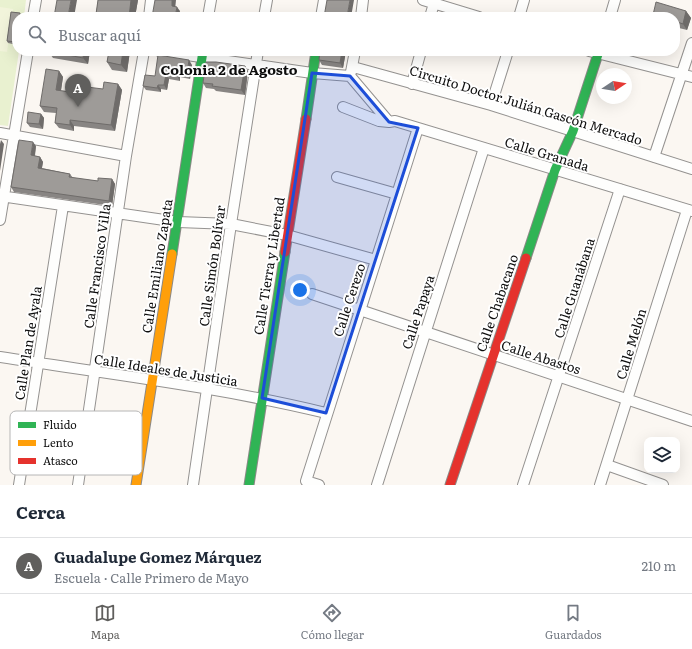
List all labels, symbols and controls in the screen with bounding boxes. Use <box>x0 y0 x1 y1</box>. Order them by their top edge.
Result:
search box <box>12 12 680 56</box>
icon: search <box>26 23 48 45</box>
text: Buscar aquí <box>58 23 141 46</box>
district label: Colonia 2 de Agosto <box>161 59 298 79</box>
street label: Circuito Doctor Julián Gascón Mercado <box>407 60 645 149</box>
north arrow <box>596 68 632 104</box>
pin: A <box>65 74 91 107</box>
street label: Calle Granada <box>503 132 592 175</box>
street label: Calle Tierra y Libertad <box>248 196 289 336</box>
street label: Calle Emiliano Zapata <box>137 197 176 334</box>
street label: Calle Francisco Villa <box>78 202 115 330</box>
street label: Calle Simón Bolívar <box>194 203 230 328</box>
street label: Calle Guanábana <box>548 235 599 340</box>
street label: Calle Chabacano <box>471 251 522 354</box>
street label: Calle Cerezo <box>328 260 369 339</box>
street label: Calle Papaya <box>397 272 438 352</box>
your location <box>290 280 310 300</box>
street label: Calle Plan de Ayala <box>9 284 46 401</box>
street label: Calle Melón <box>611 306 650 382</box>
street label: Calle Abastos <box>499 335 583 378</box>
street label: Calle Ideales de Justicia <box>93 349 239 390</box>
legend <box>10 411 142 475</box>
text: Fluido <box>43 416 77 432</box>
text: Lento <box>43 434 73 450</box>
map controls <box>644 437 680 473</box>
button: layers <box>644 437 680 473</box>
text: Atasco <box>43 452 78 468</box>
text: Cerca <box>16 499 65 524</box>
text: Guadalupe Gomez Márquez <box>54 545 262 568</box>
text: A <box>24 556 34 575</box>
text: 210 m <box>641 556 676 575</box>
text: Escuela · Calle Primero de Mayo <box>54 568 249 587</box>
tab: Mapa <box>90 602 120 642</box>
tab: Cómo llegar <box>301 602 364 642</box>
tab: Guardados <box>545 602 602 642</box>

